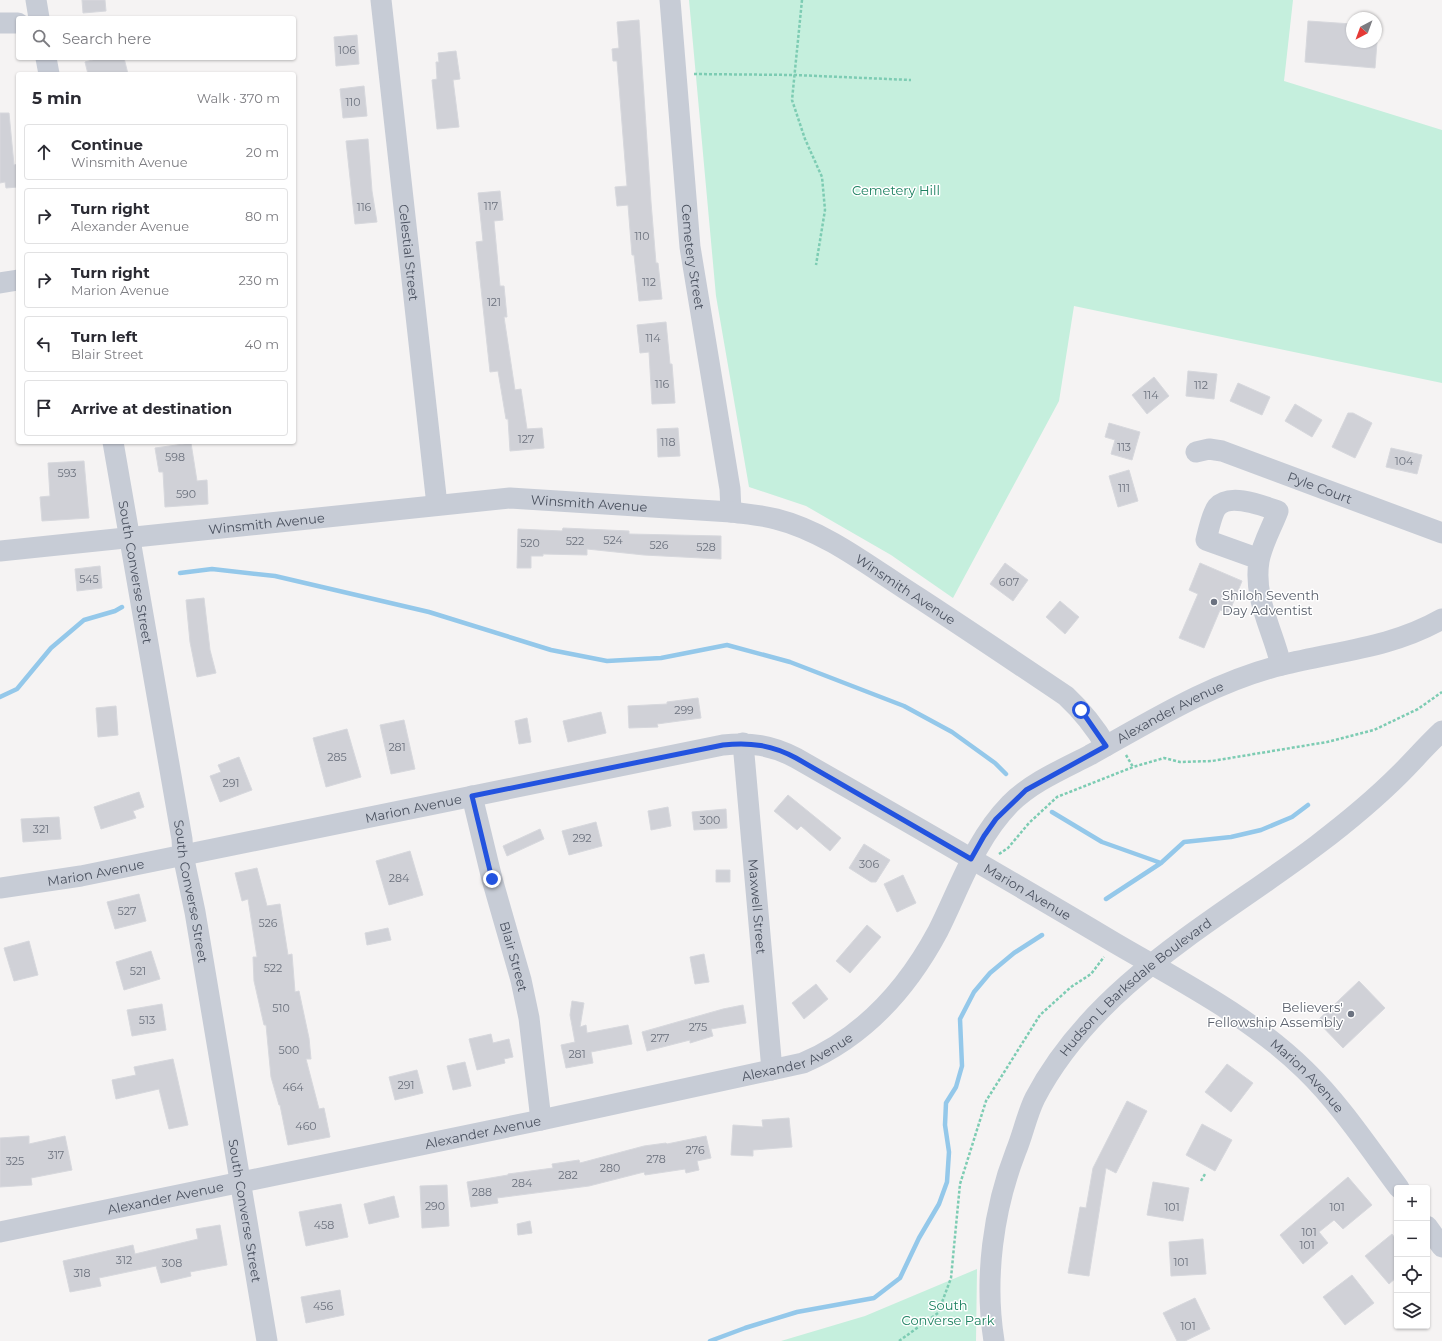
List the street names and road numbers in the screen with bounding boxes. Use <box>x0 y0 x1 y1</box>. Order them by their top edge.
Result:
street label: Celestial Street <box>396 203 422 302</box>
street label: Cemetery Street <box>679 204 708 311</box>
street label: Pyle Court <box>1285 468 1354 507</box>
street label: Winsmith Avenue <box>530 491 648 515</box>
street label: South Converse Street <box>115 499 156 645</box>
street label: Winsmith Avenue <box>208 509 326 537</box>
street label: Winsmith Avenue <box>853 550 959 628</box>
street label: Alexander Avenue <box>1114 678 1226 746</box>
street label: Marion Avenue <box>364 791 463 826</box>
street label: South Converse Street <box>171 818 211 964</box>
street label: Marion Avenue <box>46 855 146 889</box>
street label: Maxwell Street <box>745 858 770 955</box>
street label: Marion Avenue <box>981 860 1074 923</box>
street label: Hudson L Barksdale Boulevard <box>1056 914 1214 1059</box>
street label: Blair Street <box>497 919 531 993</box>
street label: Alexander Avenue <box>740 1029 856 1084</box>
street label: Marion Avenue <box>1267 1035 1348 1116</box>
street label: Alexander Avenue <box>423 1112 542 1152</box>
street label: South Converse Street <box>225 1138 265 1283</box>
street label: Alexander Avenue <box>106 1178 225 1218</box>

